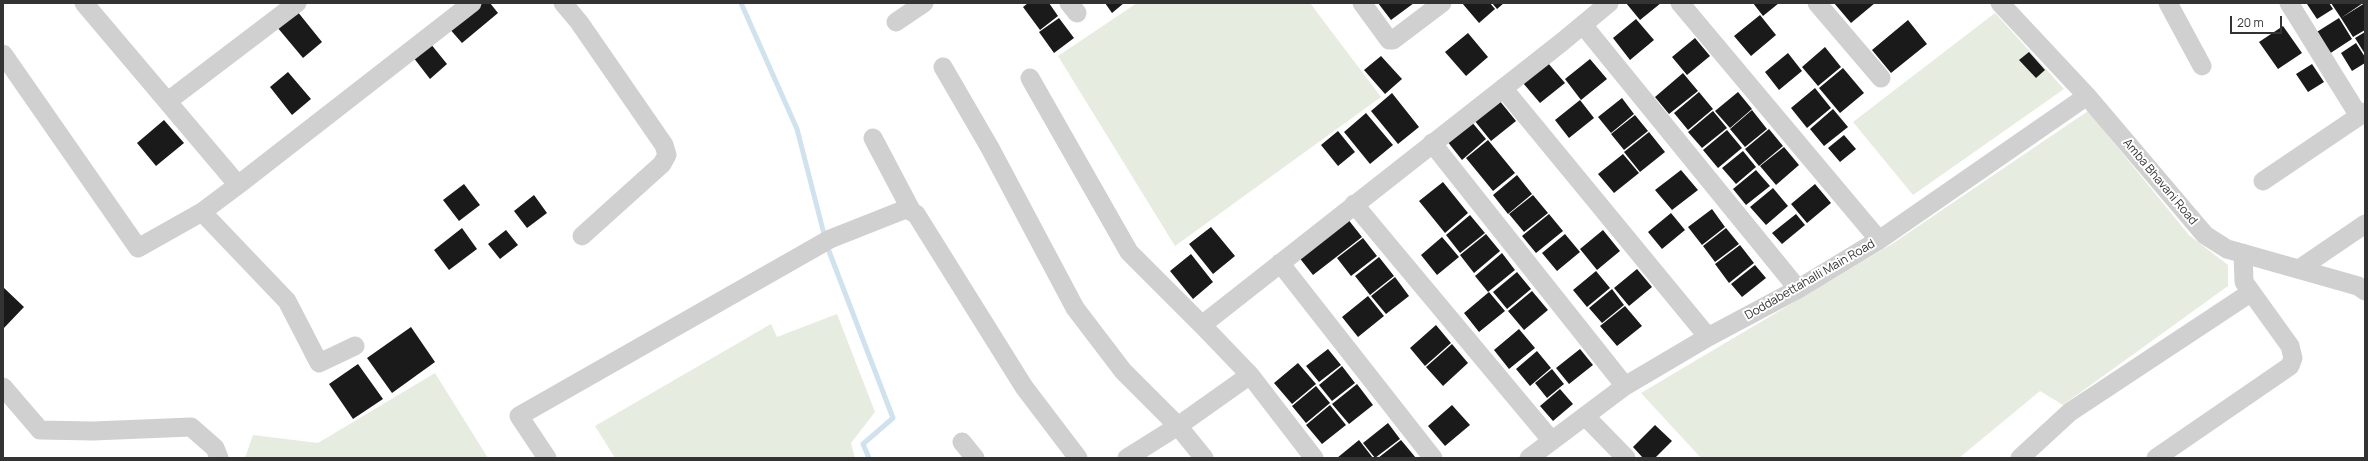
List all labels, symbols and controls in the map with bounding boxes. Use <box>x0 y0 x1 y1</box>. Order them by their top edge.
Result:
scale bar <box>2232 8 2284 34</box>
text: 20 m <box>2237 14 2264 31</box>
street label: Amba Bhavani Road <box>2120 136 2200 228</box>
street label: Doddabettahalli Main Road <box>1742 237 1878 323</box>

